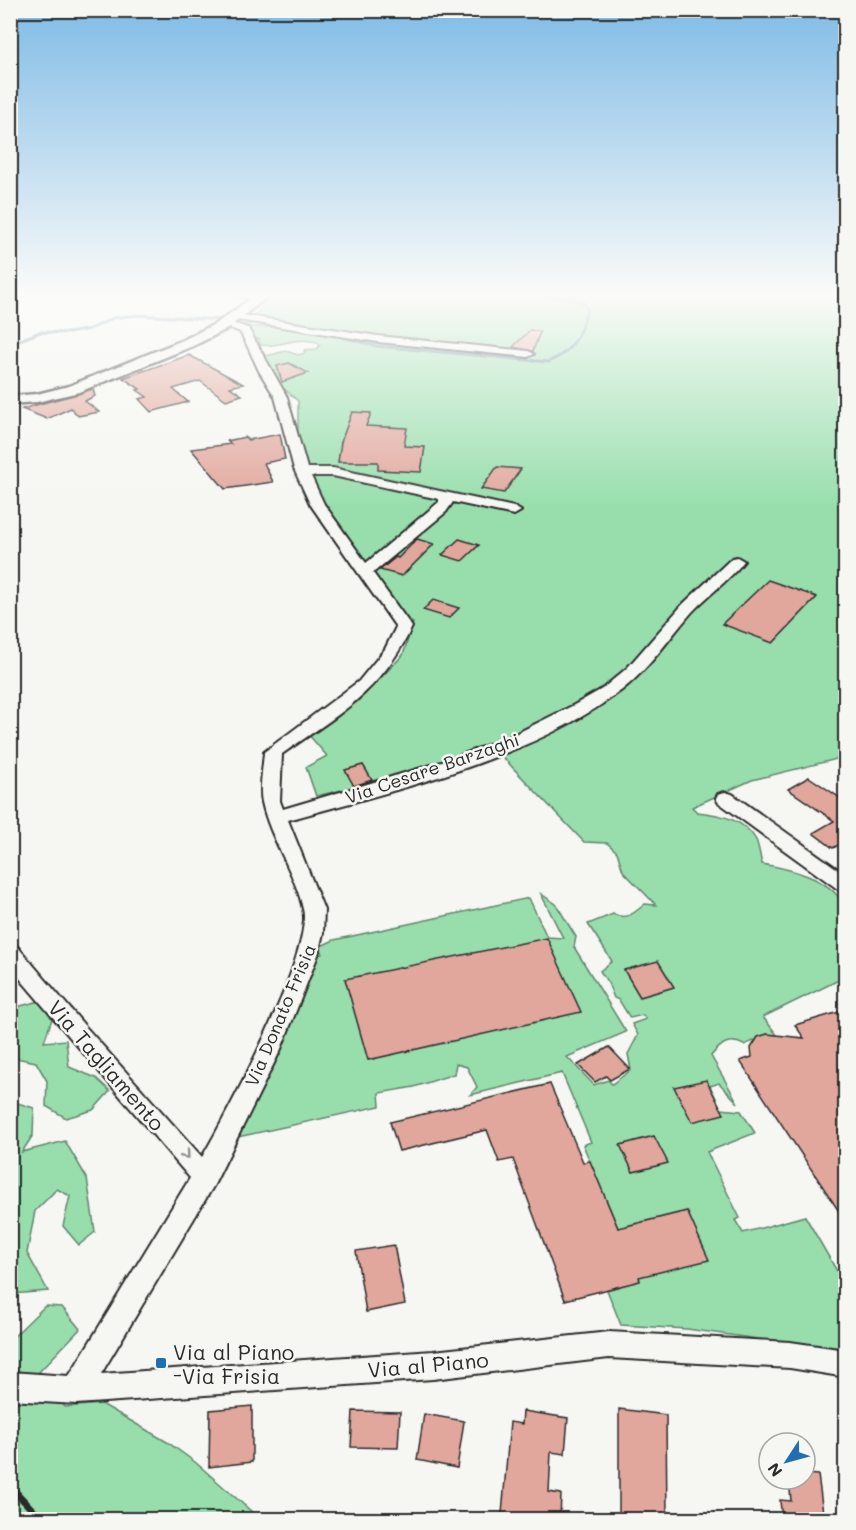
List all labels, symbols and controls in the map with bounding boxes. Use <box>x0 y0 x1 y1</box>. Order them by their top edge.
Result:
street label: Via Cesare Barzaghi <box>342 727 522 809</box>
street label: Via Donato Frisia <box>239 940 321 1090</box>
street label: Via Tagliamento <box>43 994 171 1136</box>
one-way arrow <box>178 1148 189 1159</box>
place label: Via al Piano -Via Frisia <box>173 1338 294 1389</box>
street label: Via al Piano <box>366 1345 490 1383</box>
marker: Via al Piano -Via Frisia <box>154 1356 168 1370</box>
north arrow <box>757 1431 817 1491</box>
text: N <box>762 1459 787 1481</box>

